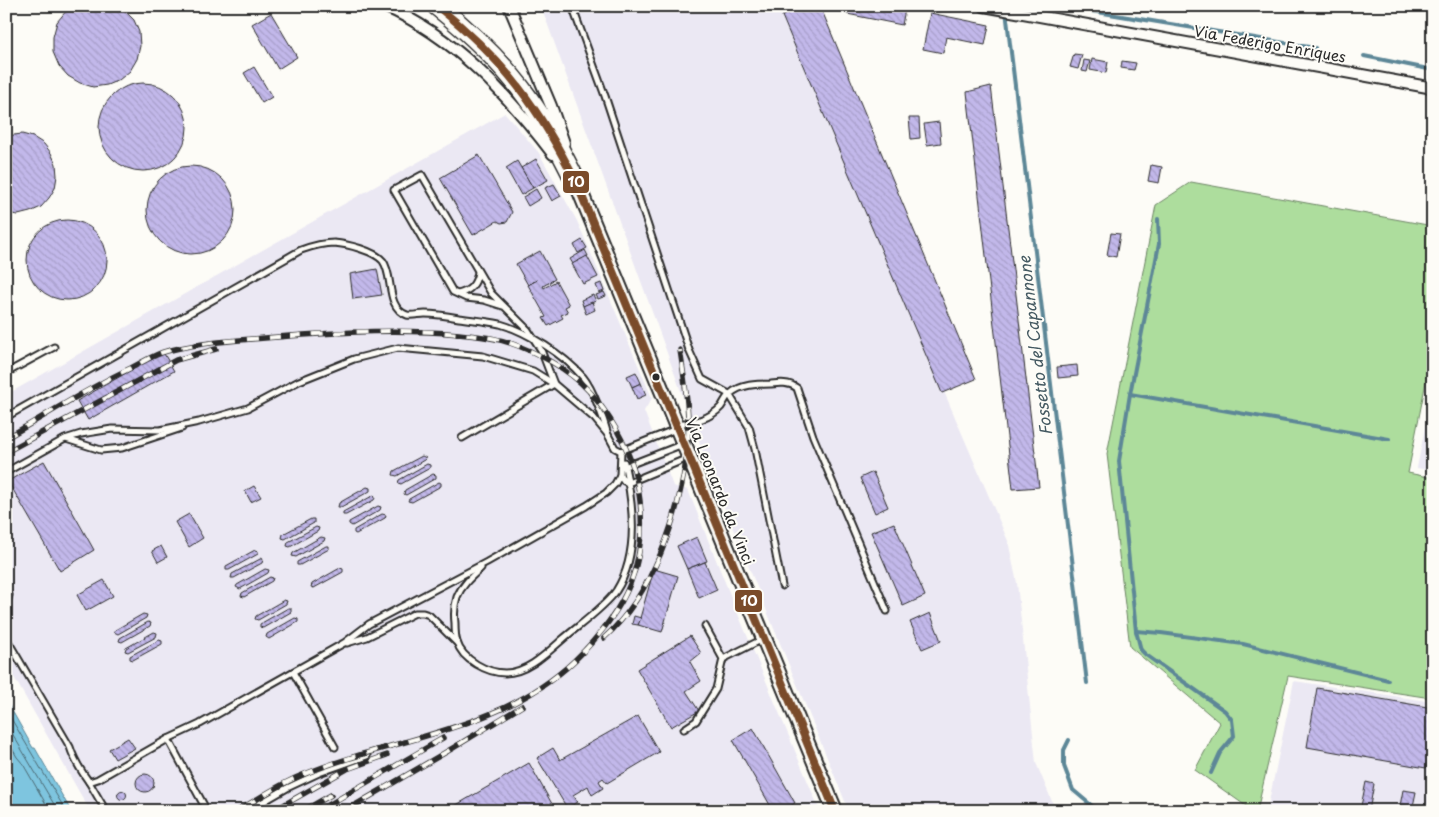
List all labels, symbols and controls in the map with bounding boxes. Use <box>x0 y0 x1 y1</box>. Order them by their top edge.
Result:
street label: Via Federigo Enriques <box>1192 18 1348 68</box>
line badge: 10 <box>562 170 590 194</box>
text: 10 <box>567 171 585 192</box>
water label: Fossetto del Capannone <box>1011 253 1057 437</box>
unlabelled marker <box>651 372 661 382</box>
street label: Via Leonardo da Vinci <box>681 414 761 568</box>
line badge: 10 <box>734 589 763 613</box>
text: 10 <box>740 590 758 611</box>

